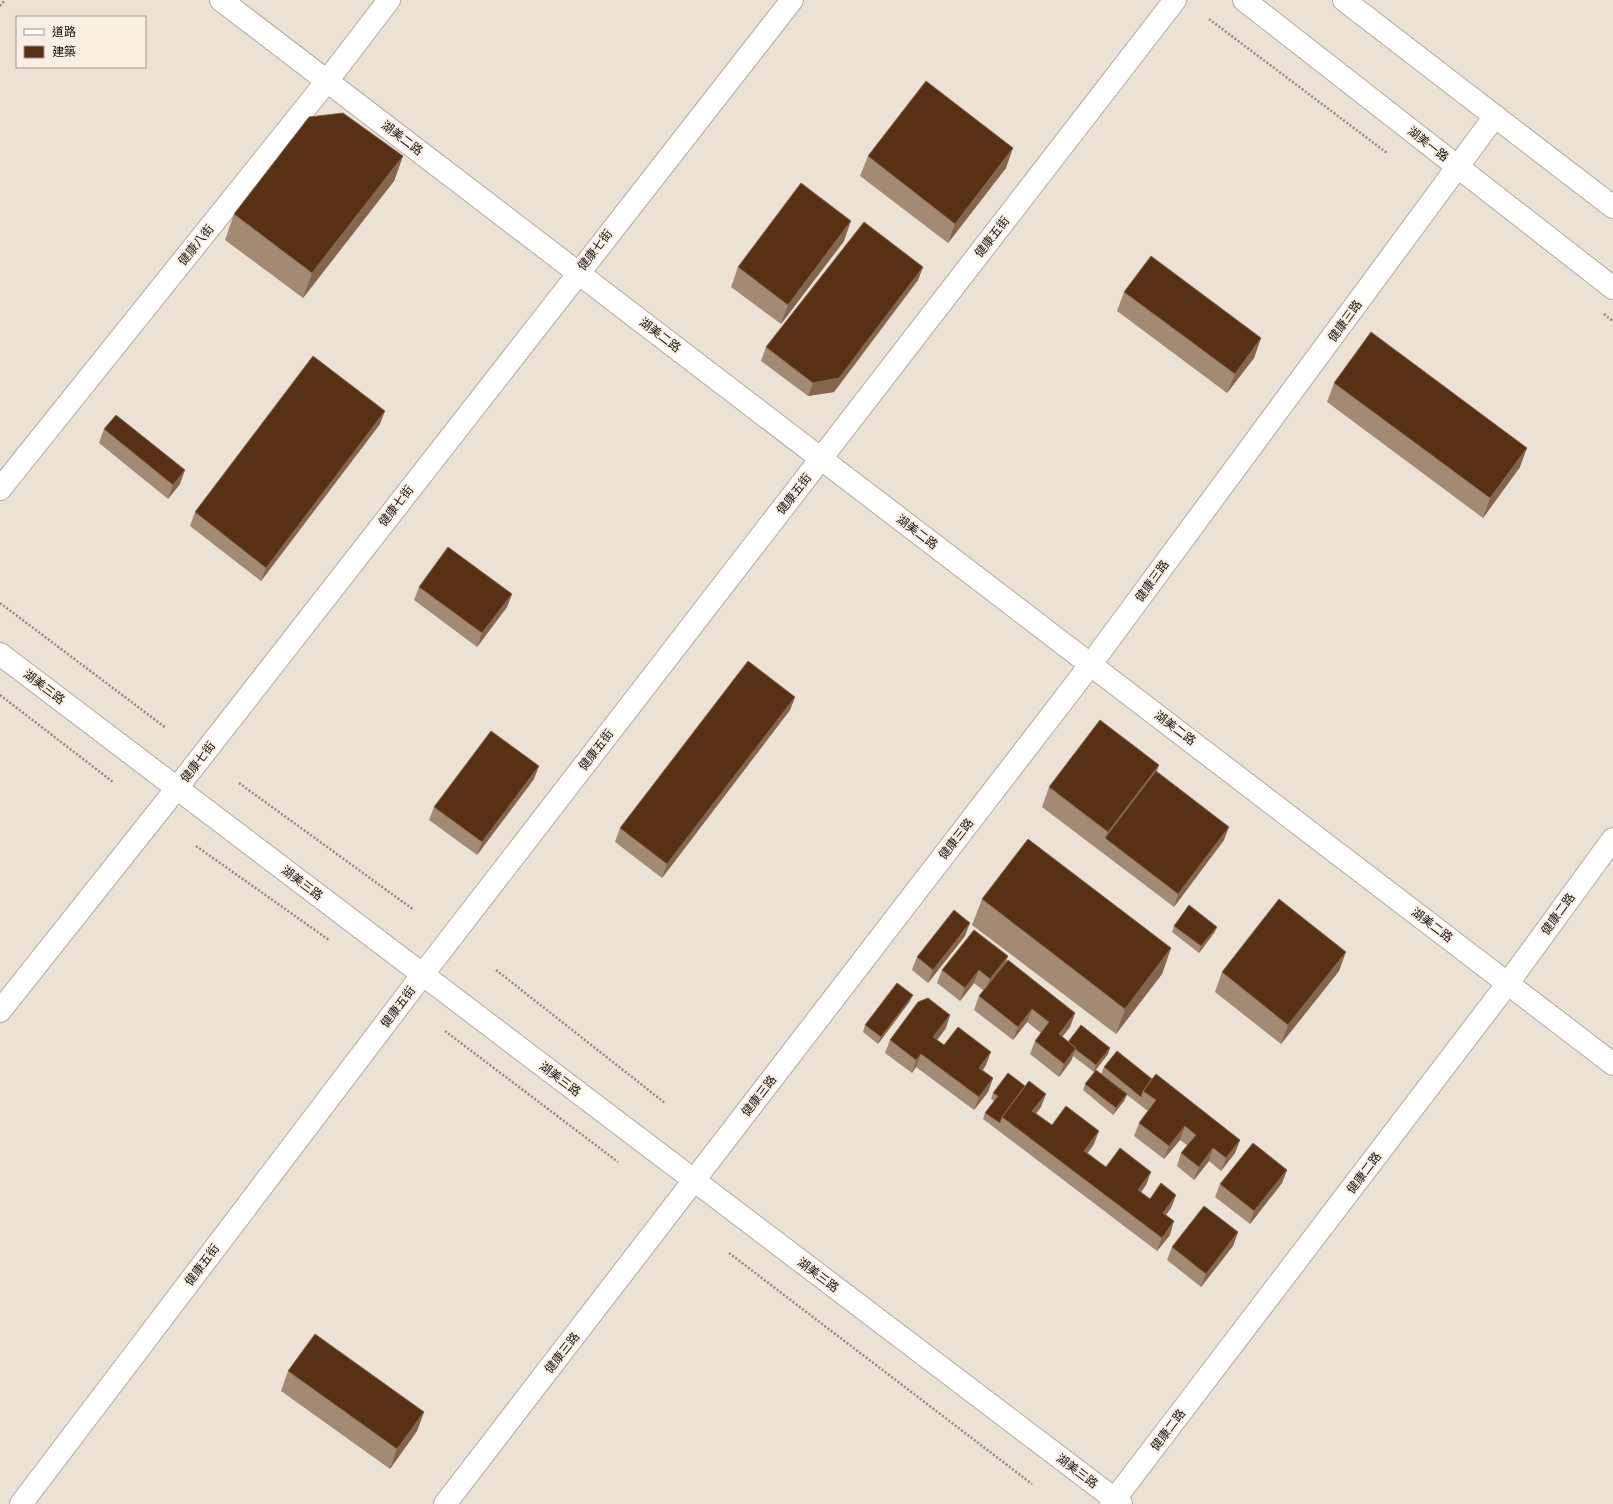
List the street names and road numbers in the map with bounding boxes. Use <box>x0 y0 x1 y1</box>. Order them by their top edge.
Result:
street label: 湖美二路 <box>379 117 426 158</box>
street label: 湖美一路 <box>1405 123 1452 164</box>
street label: 健康五街 <box>971 213 1012 260</box>
street label: 健康八街 <box>175 221 217 268</box>
street label: 健康七街 <box>574 226 615 273</box>
street label: 健康三路 <box>1324 297 1365 345</box>
street label: 湖美二路 <box>637 314 684 355</box>
street label: 健康五街 <box>773 470 814 517</box>
street label: 健康七街 <box>375 482 416 529</box>
street label: 湖美二路 <box>894 511 941 552</box>
street label: 健康三路 <box>1131 557 1172 605</box>
street label: 湖美三路 <box>21 666 68 707</box>
street label: 湖美二路 <box>1152 707 1199 748</box>
street label: 健康五街 <box>575 726 616 773</box>
street label: 健康七街 <box>177 738 218 785</box>
street label: 健康三路 <box>935 815 976 862</box>
street label: 湖美三路 <box>279 862 326 903</box>
street label: 健康二路 <box>1537 890 1578 938</box>
street label: 湖美二路 <box>1409 904 1456 945</box>
street label: 健康五街 <box>377 983 418 1030</box>
street label: 湖美三路 <box>537 1058 584 1099</box>
street label: 健康三路 <box>738 1072 779 1119</box>
street label: 健康二路 <box>1343 1149 1384 1196</box>
street label: 健康五街 <box>181 1241 222 1288</box>
street label: 湖美三路 <box>795 1254 842 1295</box>
street label: 健康三路 <box>541 1329 582 1376</box>
street label: 健康二路 <box>1147 1406 1188 1453</box>
street label: 湖美三路 <box>1054 1450 1101 1491</box>

